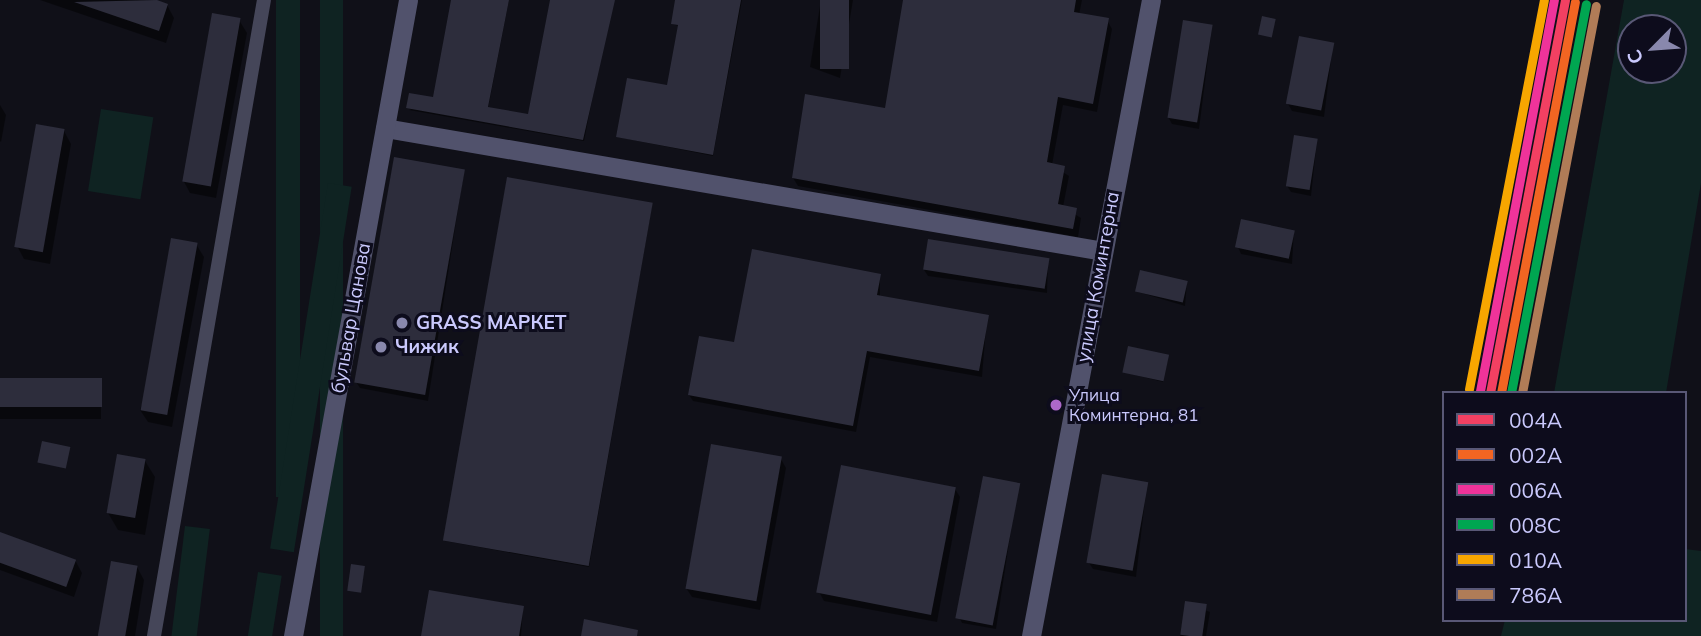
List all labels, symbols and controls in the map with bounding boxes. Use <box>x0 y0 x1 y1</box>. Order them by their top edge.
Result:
north arrow <box>1617 14 1687 84</box>
text: С <box>1621 46 1648 68</box>
street label: улица Коминтерна <box>1072 190 1124 364</box>
street label: бульвар Цанова <box>327 241 375 395</box>
place label: GRASS МАРКЕТ <box>416 312 566 334</box>
marker: GRASS МАРКЕТ <box>394 315 410 331</box>
place label: Чижик <box>395 336 459 358</box>
marker: Чижик <box>373 339 389 355</box>
place label: Улица Коминтерна, 81 <box>1069 385 1198 425</box>
legend <box>1442 391 1687 622</box>
marker: Улица Коминтерна, 81 <box>1049 398 1063 412</box>
text: 004А <box>1509 407 1562 433</box>
text: 002А <box>1509 442 1562 468</box>
text: 006А <box>1509 477 1562 503</box>
text: 008С <box>1509 512 1561 538</box>
text: 010А <box>1509 547 1562 573</box>
text: 786А <box>1509 582 1562 608</box>

